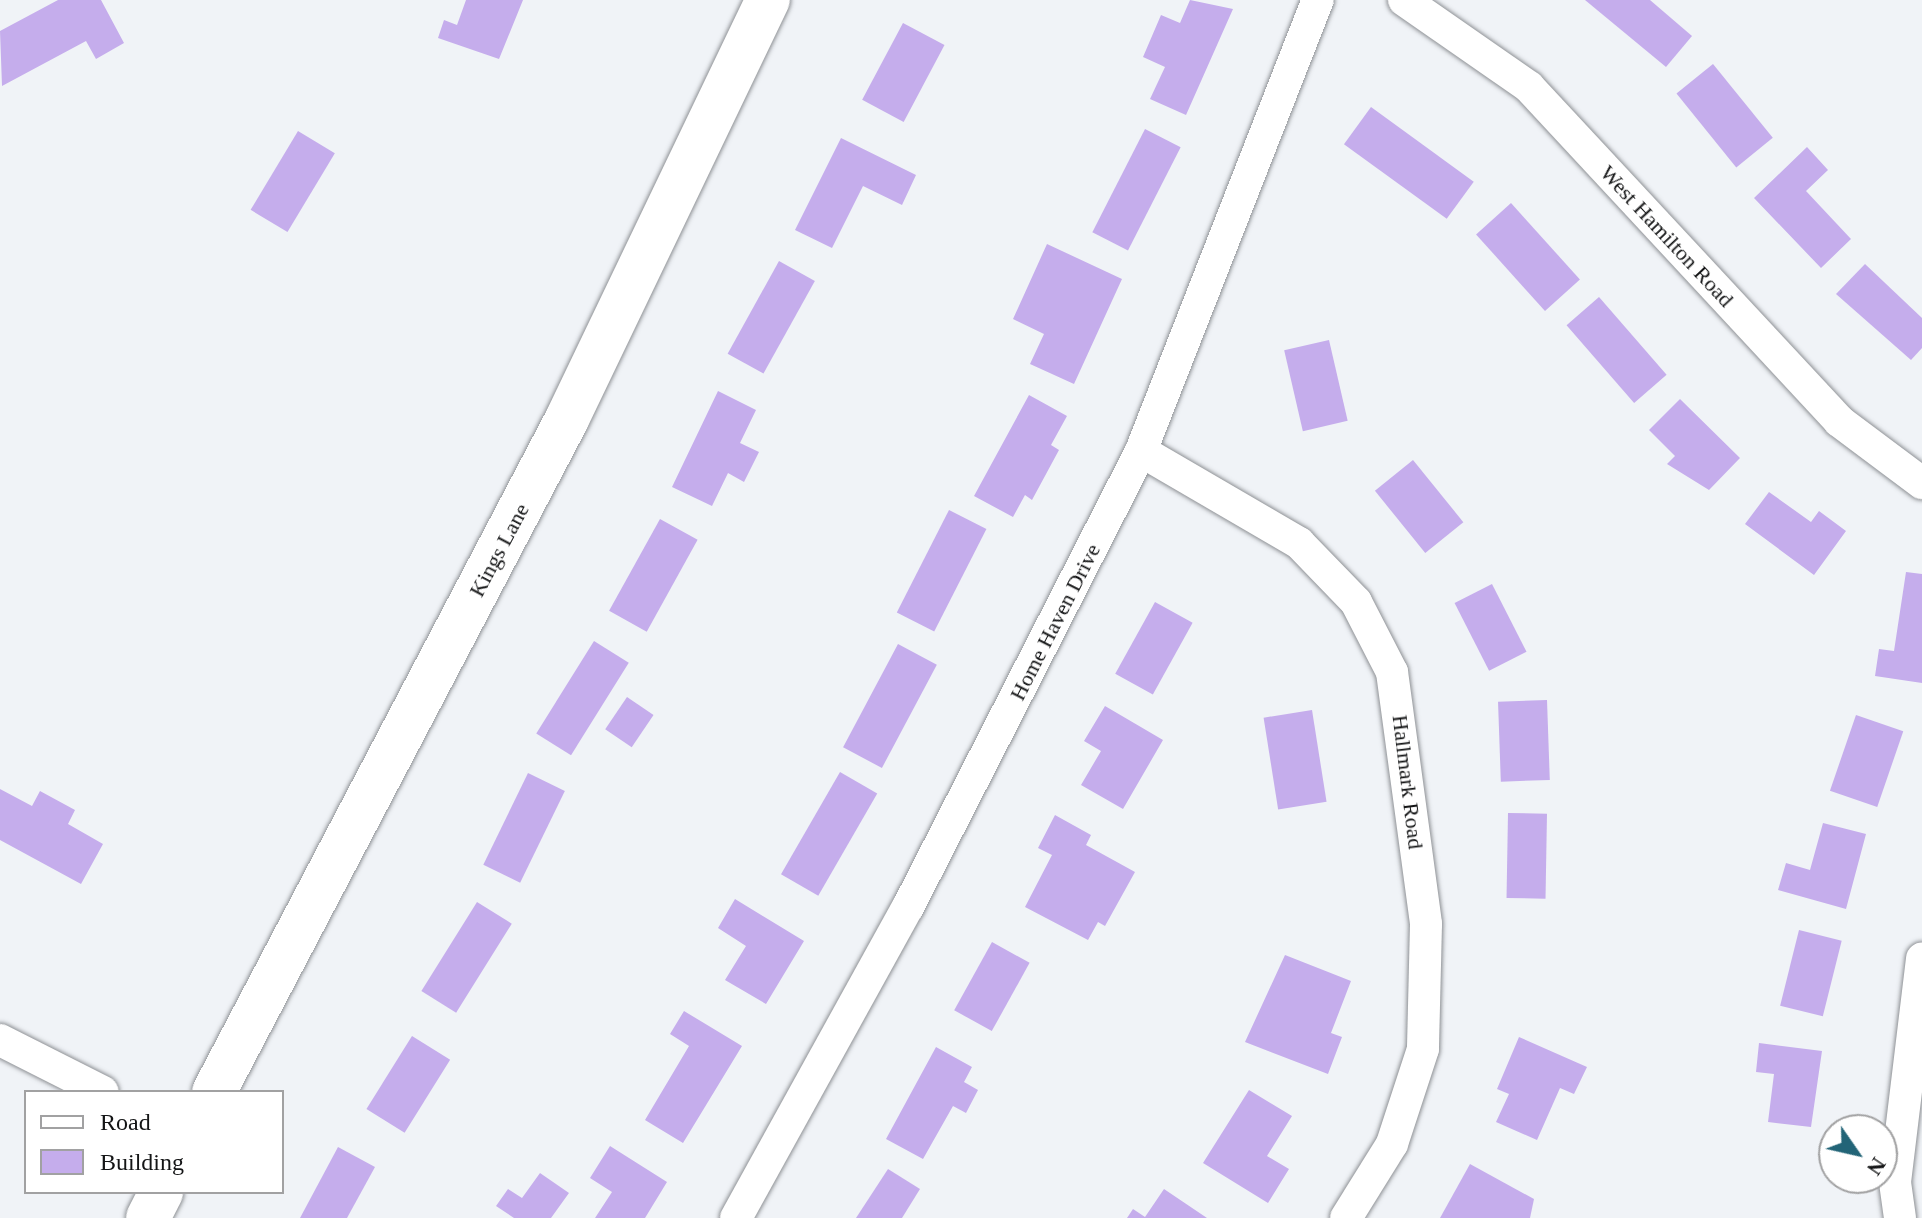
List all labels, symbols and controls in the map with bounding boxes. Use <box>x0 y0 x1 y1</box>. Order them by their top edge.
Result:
street label: West Hamilton Road <box>1595 160 1739 312</box>
street label: Kings Lane <box>463 499 535 601</box>
street label: Home Haven Drive <box>1004 539 1106 705</box>
street label: Hallmark Road <box>1387 713 1429 851</box>
legend <box>24 1090 284 1194</box>
text: Road <box>100 1109 151 1135</box>
north arrow <box>1818 1114 1898 1194</box>
text: Building <box>100 1149 184 1175</box>
text: N <box>1862 1153 1891 1180</box>

